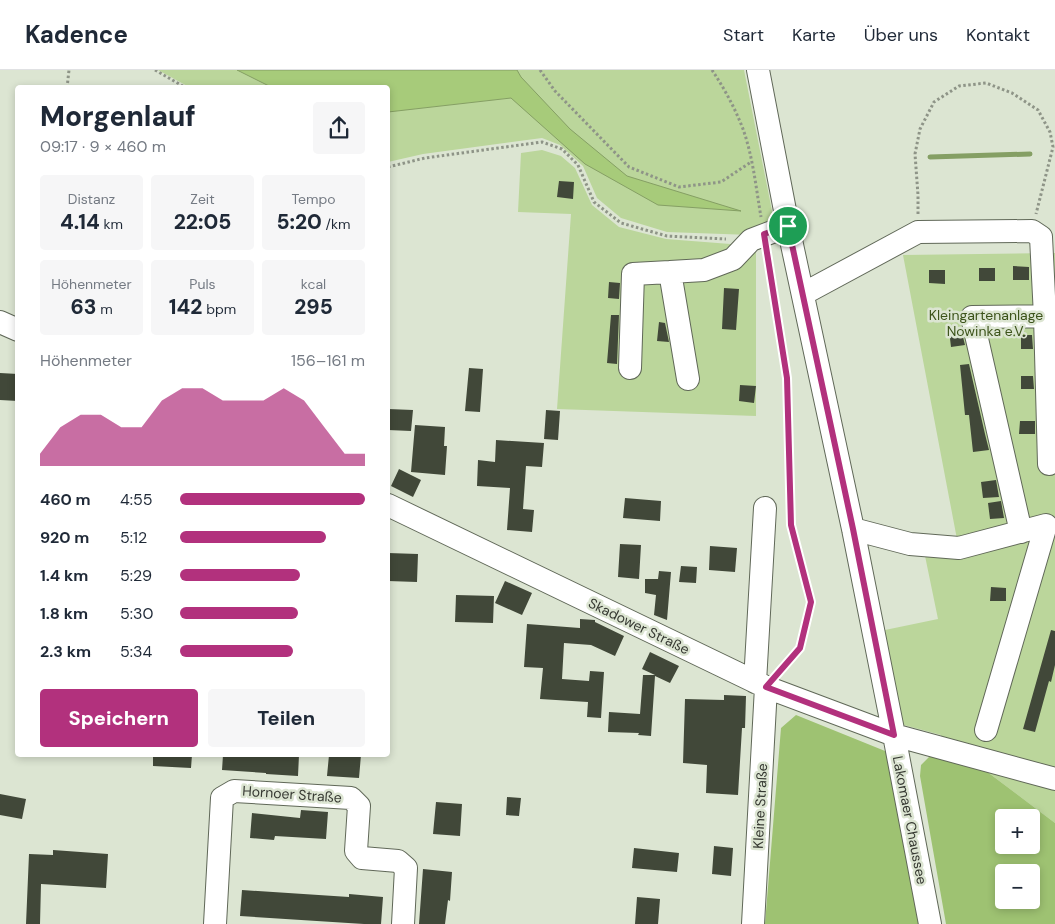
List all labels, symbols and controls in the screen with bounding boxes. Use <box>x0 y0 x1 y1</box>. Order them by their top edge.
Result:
text: Kadence <box>25 19 128 50</box>
text: Start <box>723 23 764 47</box>
text: Karte <box>792 23 836 47</box>
text: Über uns <box>864 23 938 47</box>
text: Kontakt <box>966 23 1030 47</box>
text: Morgenlauf <box>40 98 196 135</box>
button: share <box>313 102 365 154</box>
text: 09:17 · 9 × 460 m <box>40 136 166 157</box>
text: Distanz <box>68 190 115 208</box>
text: Zeit <box>190 190 215 208</box>
text: Tempo <box>291 190 336 208</box>
pin <box>767 205 809 247</box>
text: 4.14 <box>60 208 100 236</box>
text: 22:05 <box>174 208 231 236</box>
text: 5:20 <box>276 208 322 236</box>
icon: arrive <box>774 212 802 240</box>
text: km <box>100 215 123 233</box>
text: /km <box>322 215 351 233</box>
text: Höhenmeter <box>51 275 132 293</box>
text: Puls <box>189 275 216 293</box>
text: kcal <box>301 275 326 293</box>
text: 63 <box>70 293 96 321</box>
text: 142 <box>169 293 202 321</box>
text: 295 <box>294 293 333 321</box>
text: m <box>96 300 113 318</box>
text: bpm <box>202 300 236 318</box>
park label: Kleingartenanlage Nowinka e.V. <box>929 306 1043 340</box>
text: Höhenmeter <box>40 350 132 371</box>
text: 156–161 m <box>291 350 365 371</box>
text: 460 m <box>40 489 91 510</box>
text: 4:55 <box>120 489 152 510</box>
text: 920 m <box>40 527 89 548</box>
text: 5:12 <box>120 527 147 548</box>
text: 1.4 km <box>40 565 88 586</box>
text: 5:29 <box>120 565 152 586</box>
street label: Skadower Straße <box>586 594 693 658</box>
text: 1.8 km <box>40 603 88 624</box>
text: 5:30 <box>120 603 153 624</box>
text: 2.3 km <box>40 641 91 662</box>
text: 5:34 <box>120 641 152 662</box>
button: Speichern <box>40 689 198 747</box>
button: Teilen <box>208 689 365 747</box>
street label: Lakomaer Chaussee <box>889 754 931 886</box>
street label: Kleine Straße <box>749 763 771 849</box>
street label: Hornoer Straße <box>242 782 342 806</box>
map controls <box>995 809 1040 909</box>
button: + <box>995 809 1040 854</box>
button: − <box>995 864 1040 909</box>

